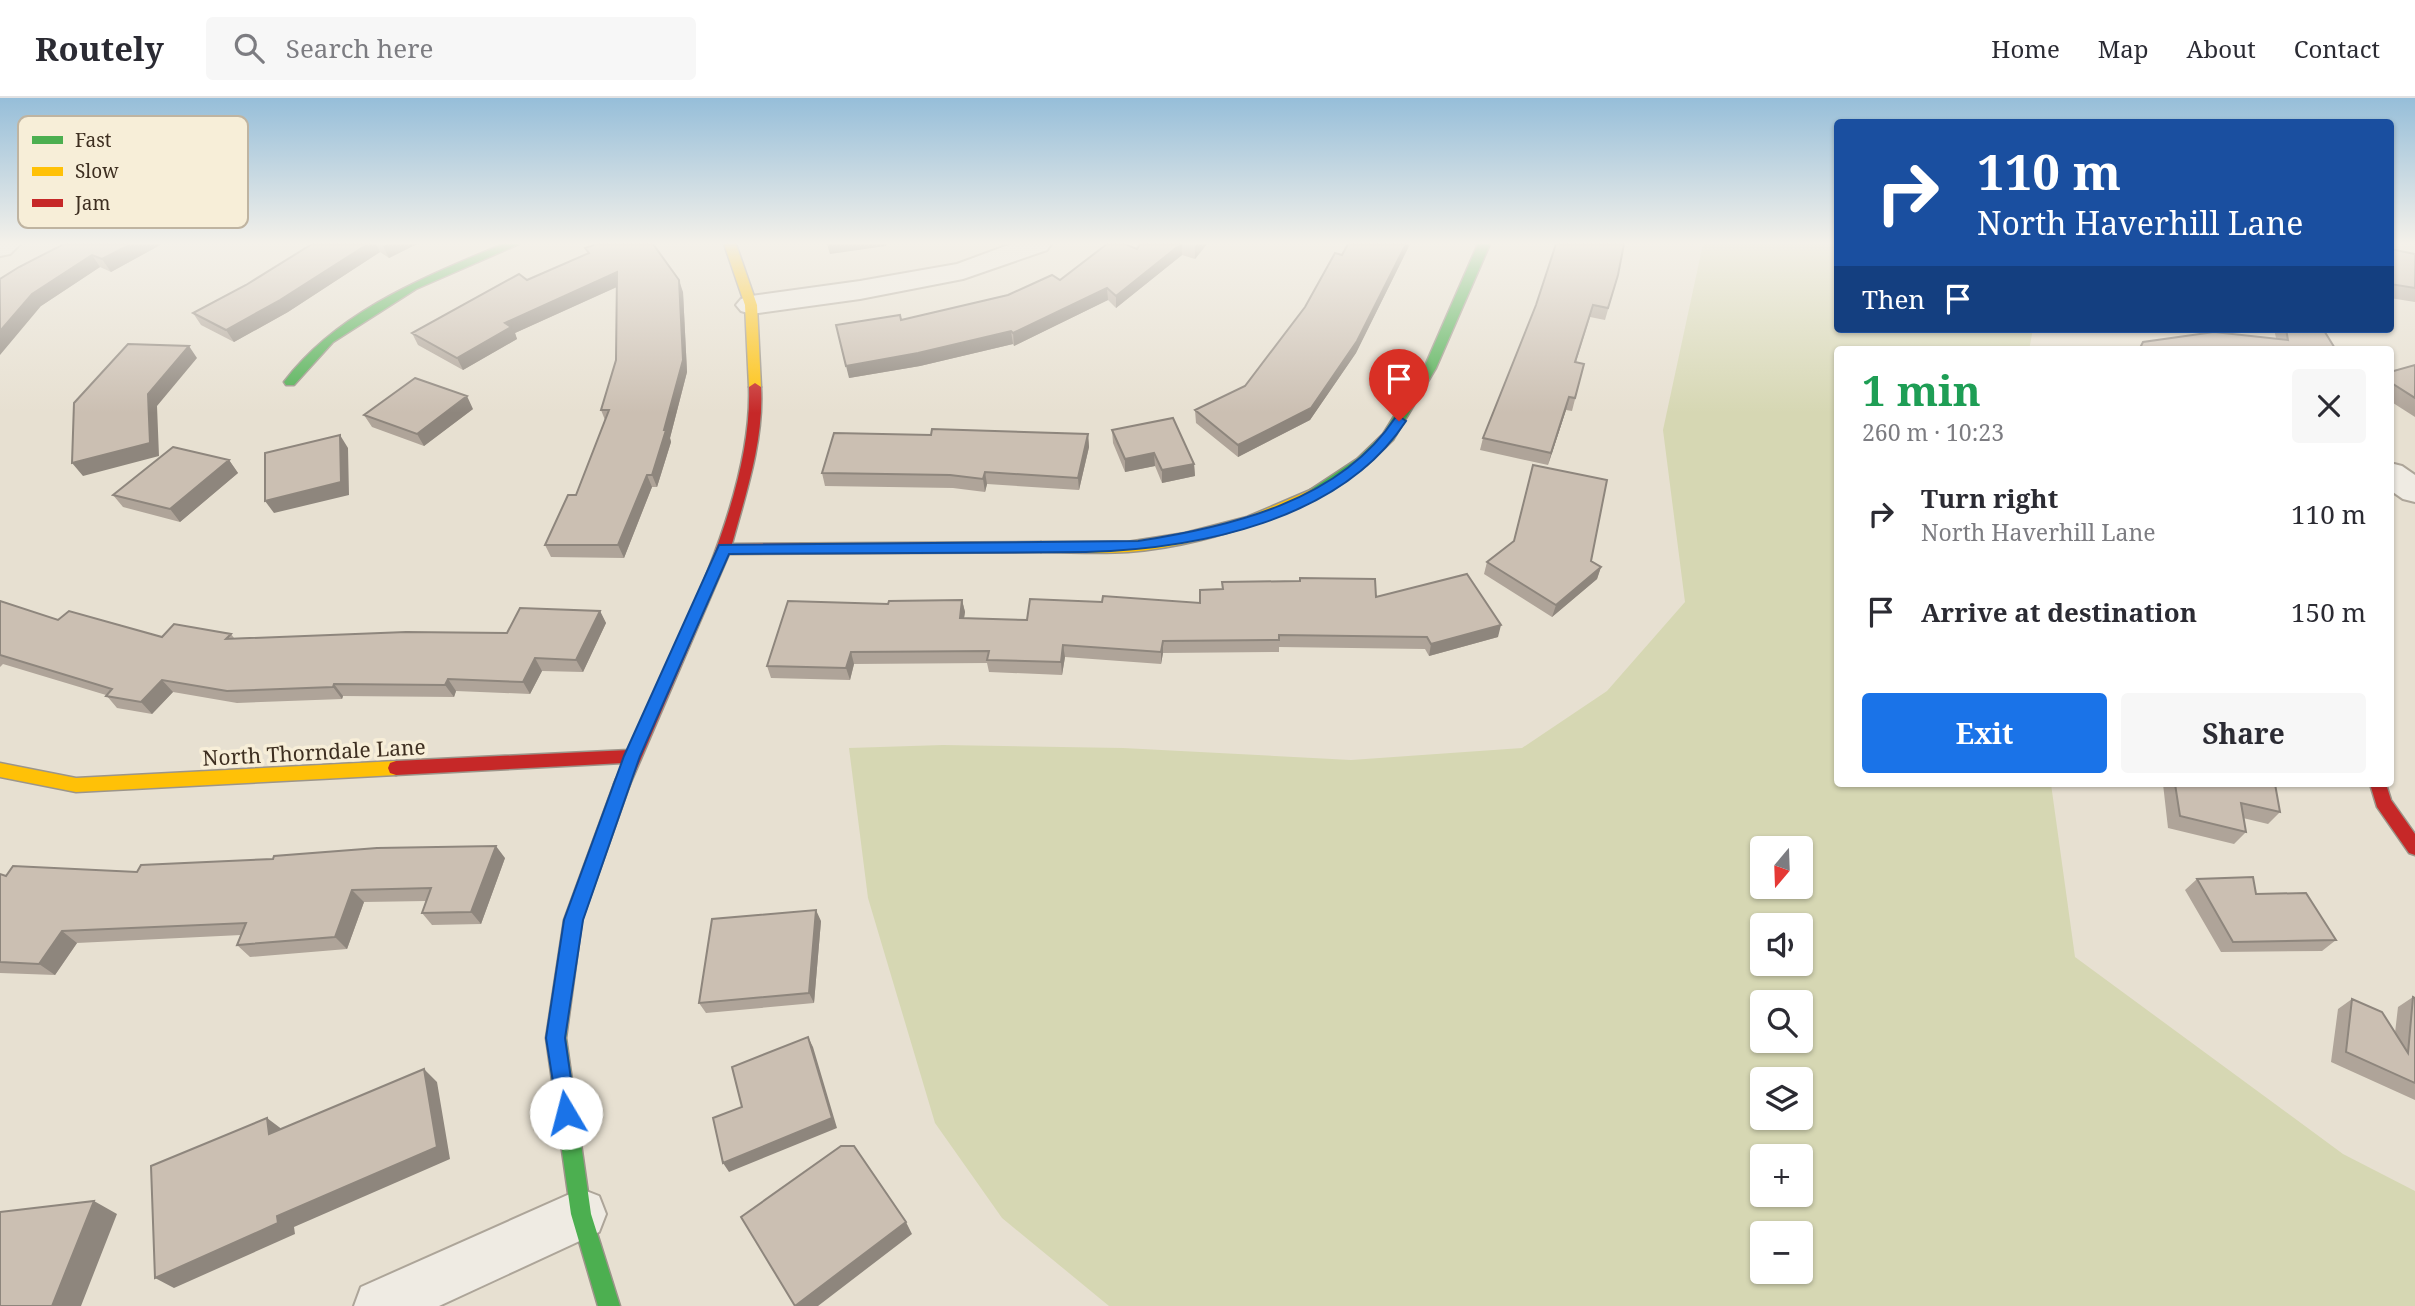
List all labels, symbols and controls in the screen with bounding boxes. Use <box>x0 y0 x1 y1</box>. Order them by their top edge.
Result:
search box <box>206 17 696 80</box>
text: Routely <box>35 26 164 71</box>
icon: search <box>230 29 268 67</box>
text: Search here <box>286 30 433 66</box>
text: Home <box>1991 32 2060 65</box>
text: Map <box>2098 32 2149 65</box>
text: About <box>2187 32 2256 65</box>
text: Contact <box>2294 32 2380 65</box>
legend <box>18 116 248 228</box>
text: Fast <box>75 127 112 153</box>
text: 110 m <box>1977 138 2121 204</box>
icon: right <box>1862 147 1953 238</box>
text: Slow <box>75 158 119 184</box>
text: Jam <box>74 190 110 216</box>
text: North Haverhill Lane <box>1977 201 2303 244</box>
icon: arrive <box>1939 280 1977 318</box>
text: Then <box>1862 281 1925 317</box>
pin <box>1369 349 1429 421</box>
icon: arrive <box>1380 360 1418 398</box>
text: 1 min <box>1862 361 1981 418</box>
button: close <box>2292 369 2366 443</box>
text: 260 m · 10:23 <box>1862 416 2004 448</box>
text: Turn right <box>1921 480 2058 516</box>
icon: right <box>1862 495 1900 533</box>
text: 110 m <box>2291 496 2366 532</box>
text: North Haverhill Lane <box>1921 516 2156 548</box>
icon: arrive <box>1862 593 1900 631</box>
text: Arrive at destination <box>1921 594 2197 630</box>
text: 150 m <box>2291 594 2366 630</box>
button: Exit <box>1862 693 2107 773</box>
button: Share <box>2121 693 2366 773</box>
street label: North Thorndale Lane <box>202 732 426 772</box>
north arrow <box>1750 836 1813 900</box>
map controls <box>1750 836 1813 1284</box>
button: sound <box>1750 913 1813 976</box>
button: search <box>1750 990 1813 1053</box>
button: layers <box>1750 1067 1813 1130</box>
position arrow <box>529 1076 603 1150</box>
button: + <box>1750 1144 1813 1207</box>
button: − <box>1750 1221 1813 1284</box>

